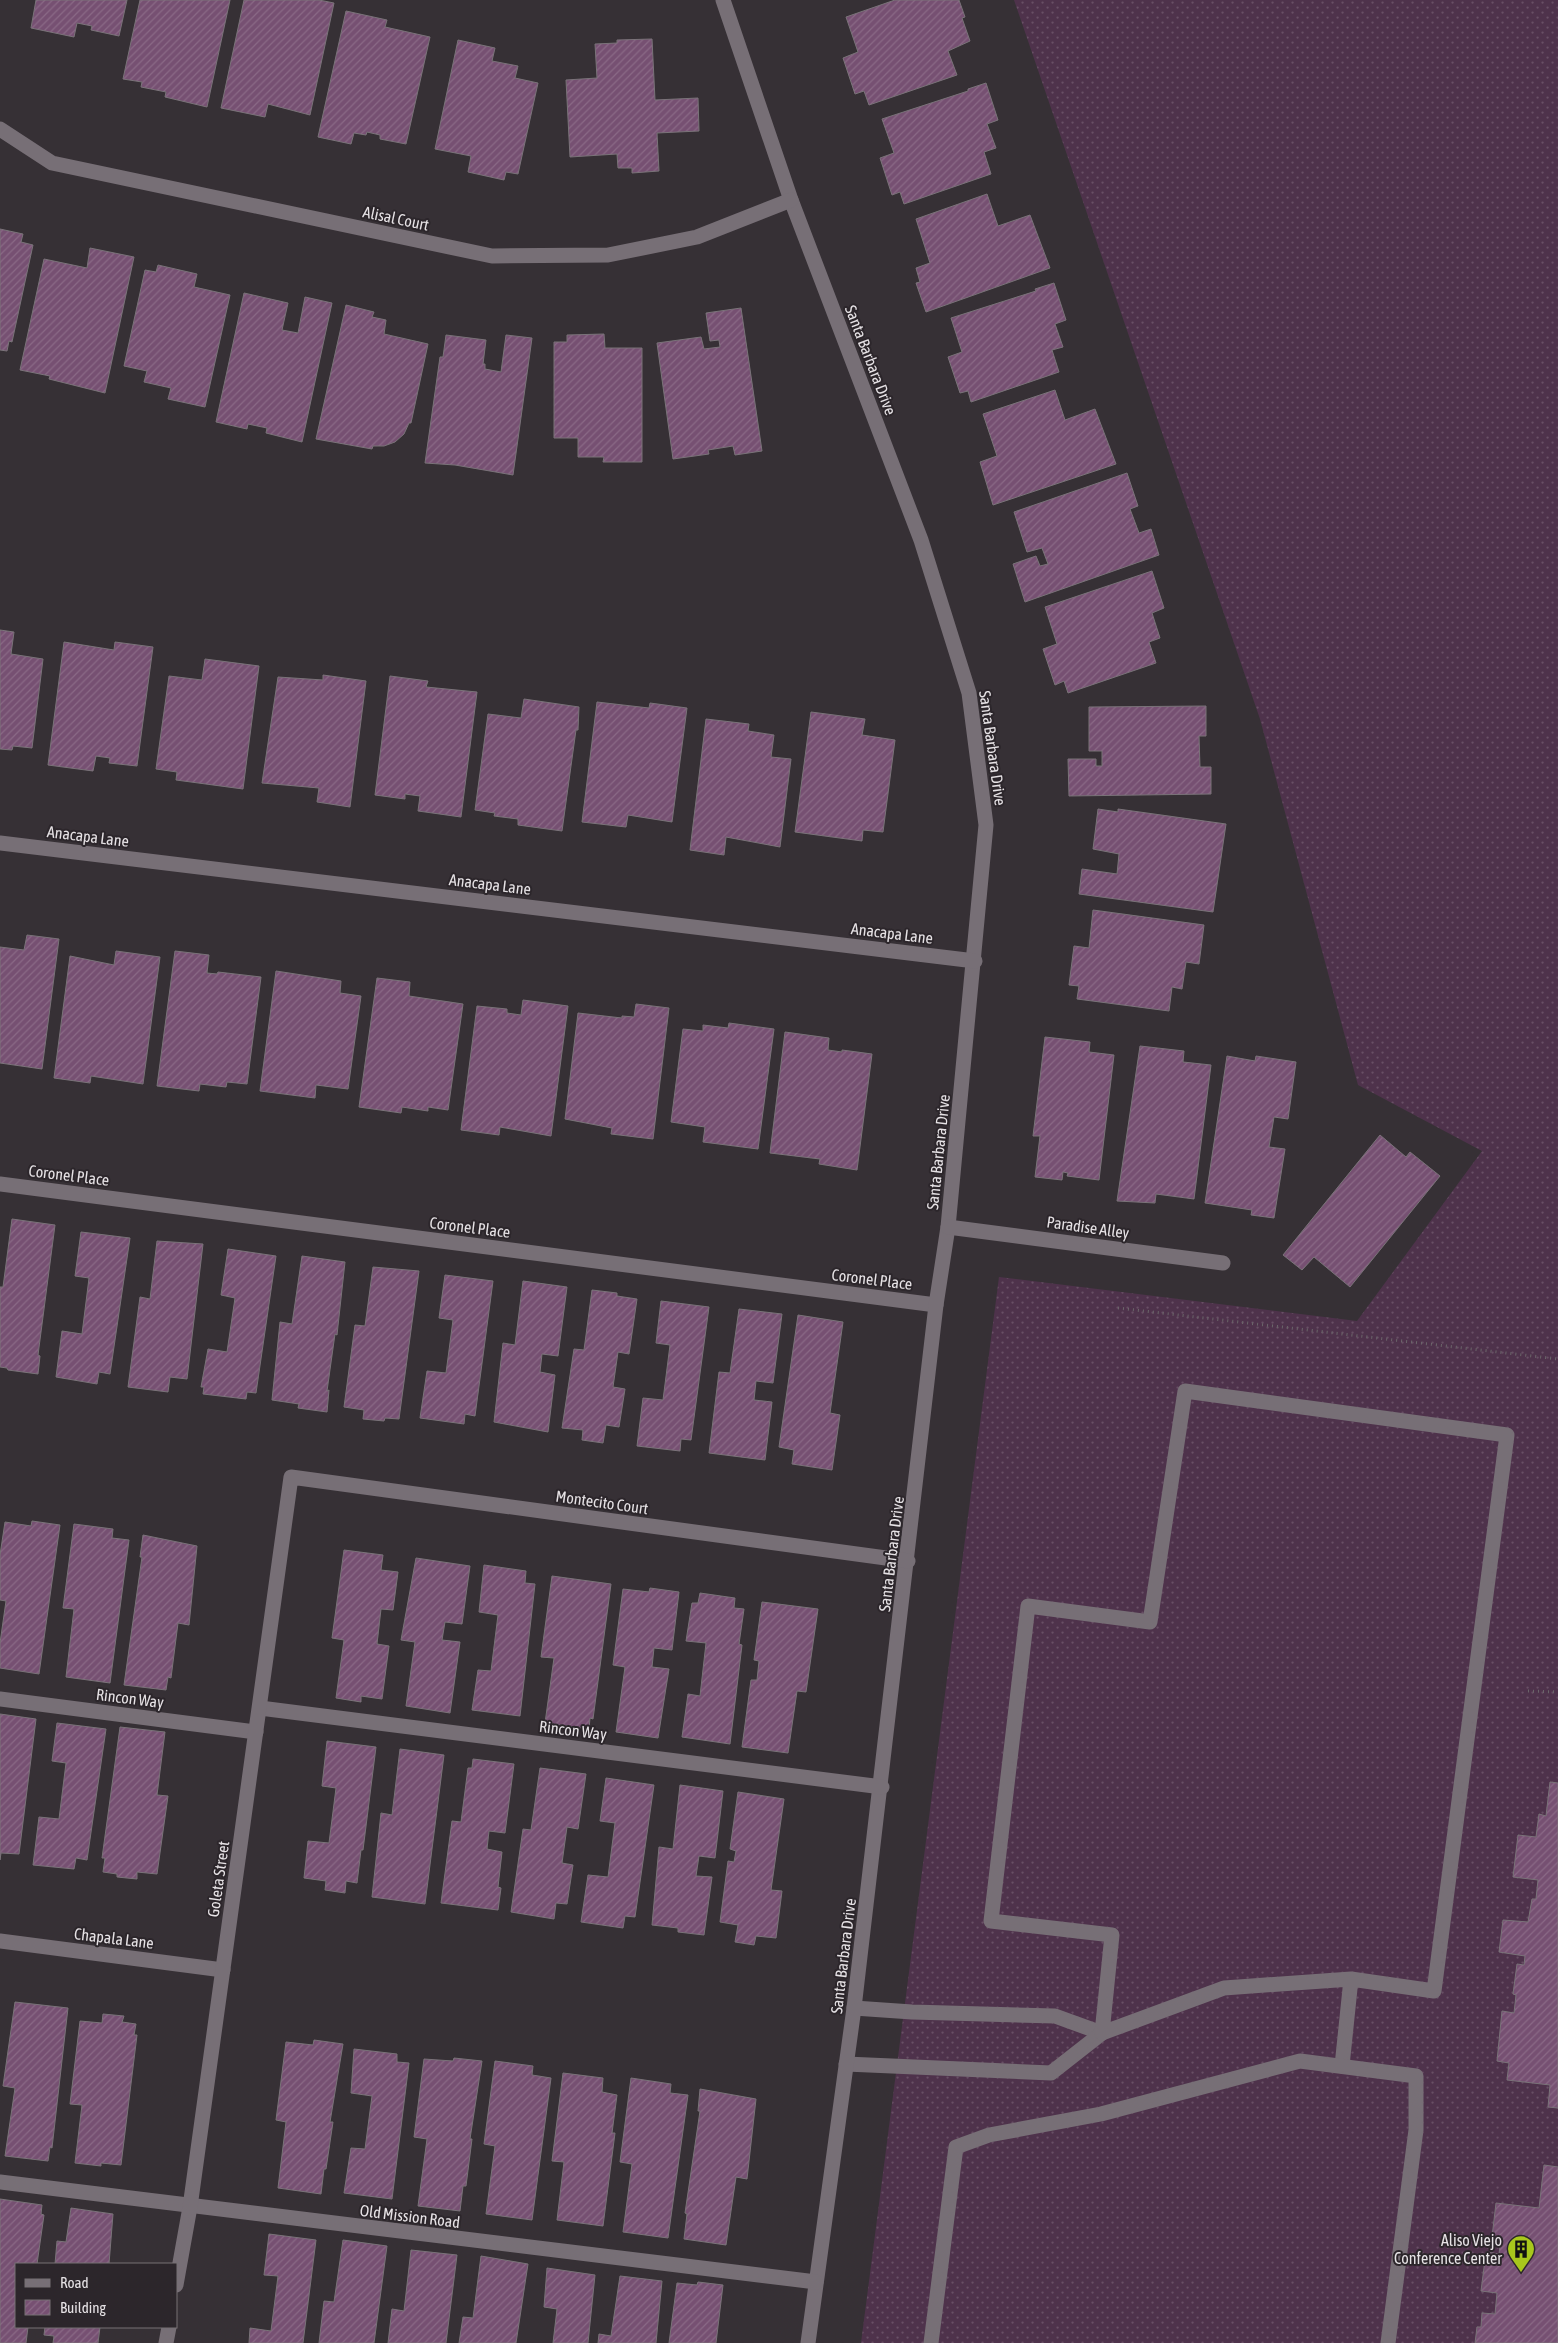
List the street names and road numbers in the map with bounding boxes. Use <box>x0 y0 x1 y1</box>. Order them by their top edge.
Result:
street label: Alisal Court <box>361 202 431 234</box>
street label: Santa Barbara Drive <box>842 303 900 417</box>
street label: Santa Barbara Drive <box>976 689 1010 807</box>
street label: Anacapa Lane <box>46 822 130 851</box>
street label: Anacapa Lane <box>448 870 532 899</box>
street label: Anacapa Lane <box>850 919 934 948</box>
street label: Santa Barbara Drive <box>923 1093 953 1211</box>
street label: Coronel Place <box>28 1161 110 1189</box>
street label: Paradise Alley <box>1045 1212 1131 1243</box>
street label: Coronel Place <box>429 1213 511 1241</box>
street label: Coronel Place <box>831 1265 913 1293</box>
street label: Montecito Court <box>555 1487 650 1517</box>
street label: Santa Barbara Drive <box>875 1495 907 1613</box>
street label: Rincon Way <box>95 1685 165 1712</box>
street label: Rincon Way <box>538 1717 608 1744</box>
street label: Goleta Street <box>204 1839 232 1918</box>
street label: Santa Barbara Drive <box>827 1897 859 2015</box>
street label: Chapala Lane <box>73 1924 155 1953</box>
street label: Old Mission Road <box>359 2201 461 2231</box>

